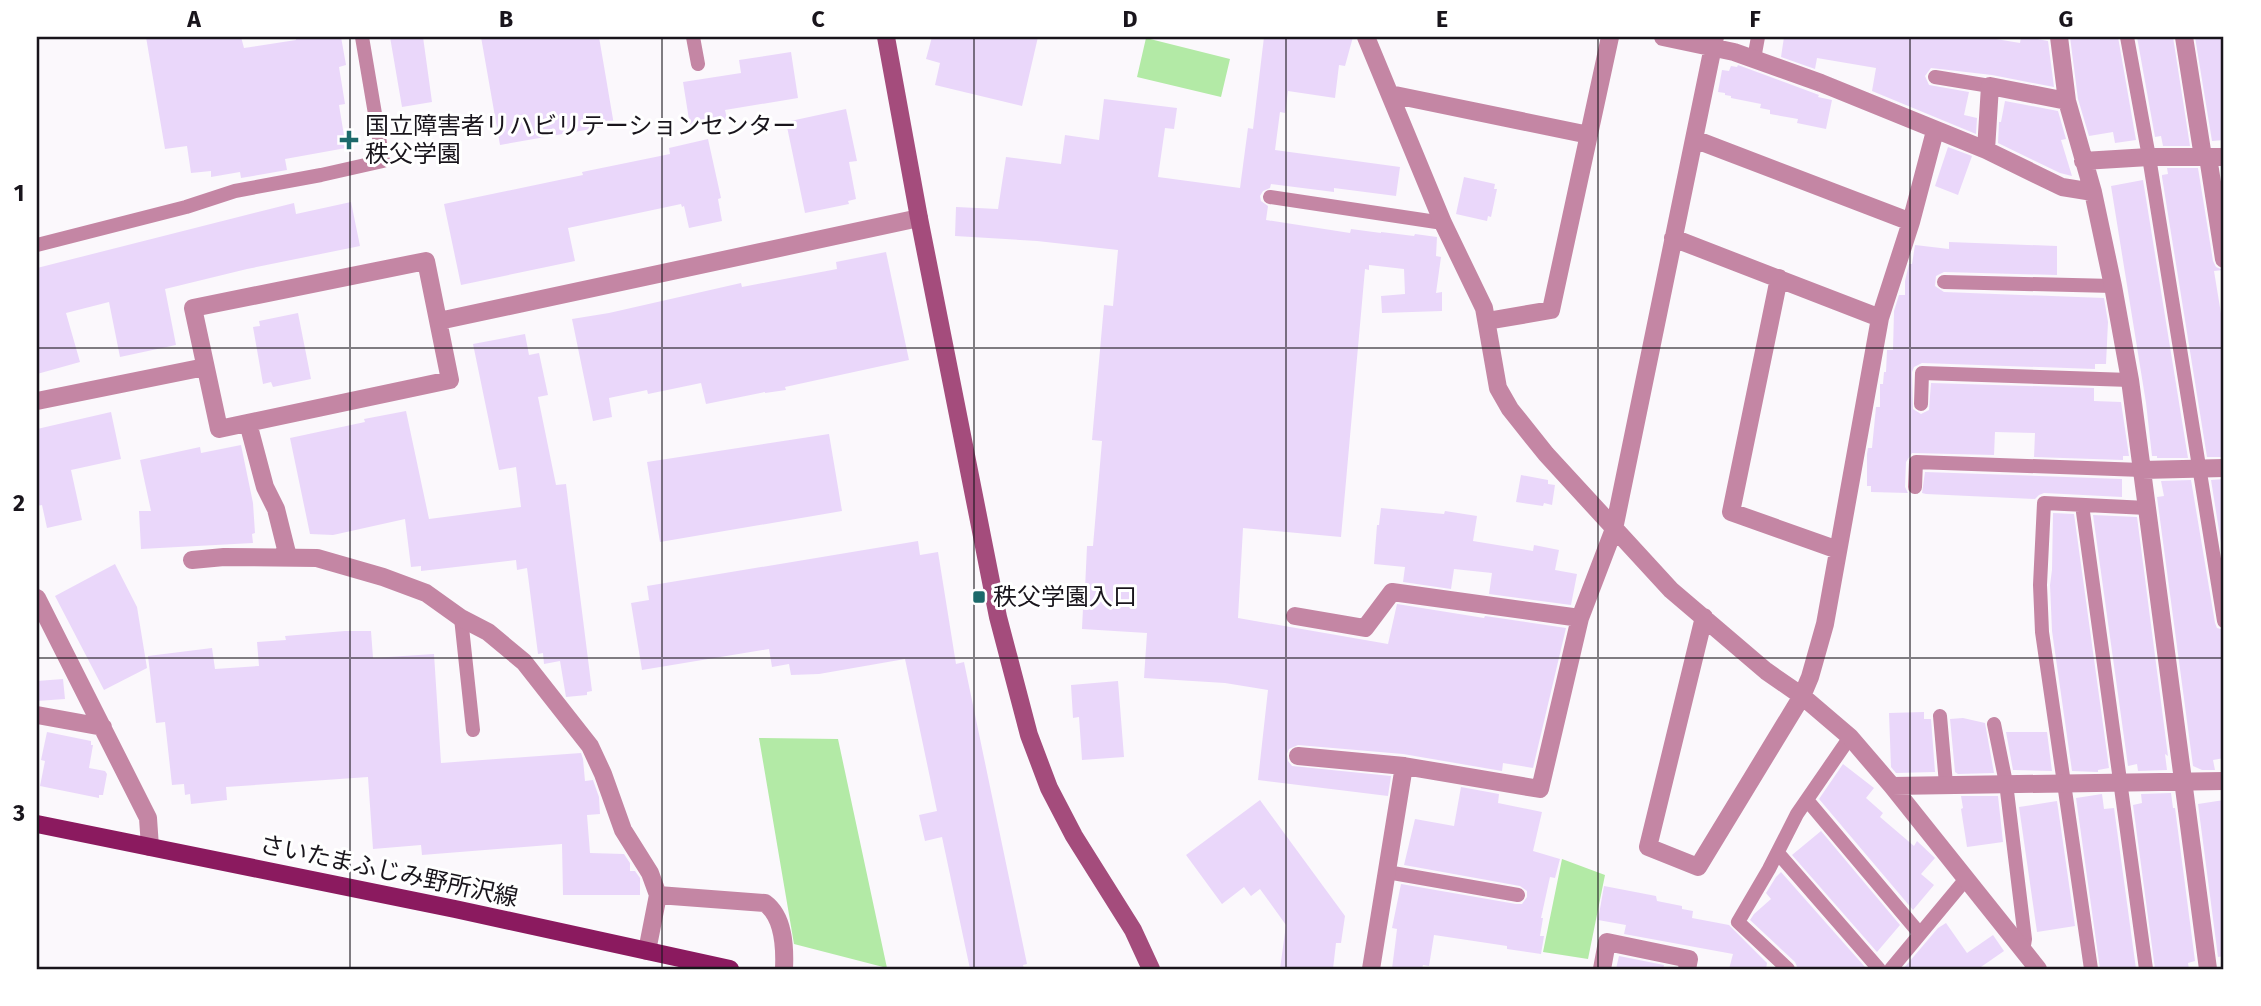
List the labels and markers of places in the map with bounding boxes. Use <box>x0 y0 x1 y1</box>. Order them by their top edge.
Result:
place label: 国立障害者リハビリテーションセンター 秩父学園 <box>365 112 797 168</box>
marker: 国立障害者リハビリテーションセンター 秩父学園 <box>339 130 359 150</box>
place label: 秩父学園入口 <box>993 583 1137 611</box>
marker: 秩父学園入口 <box>971 589 987 605</box>

